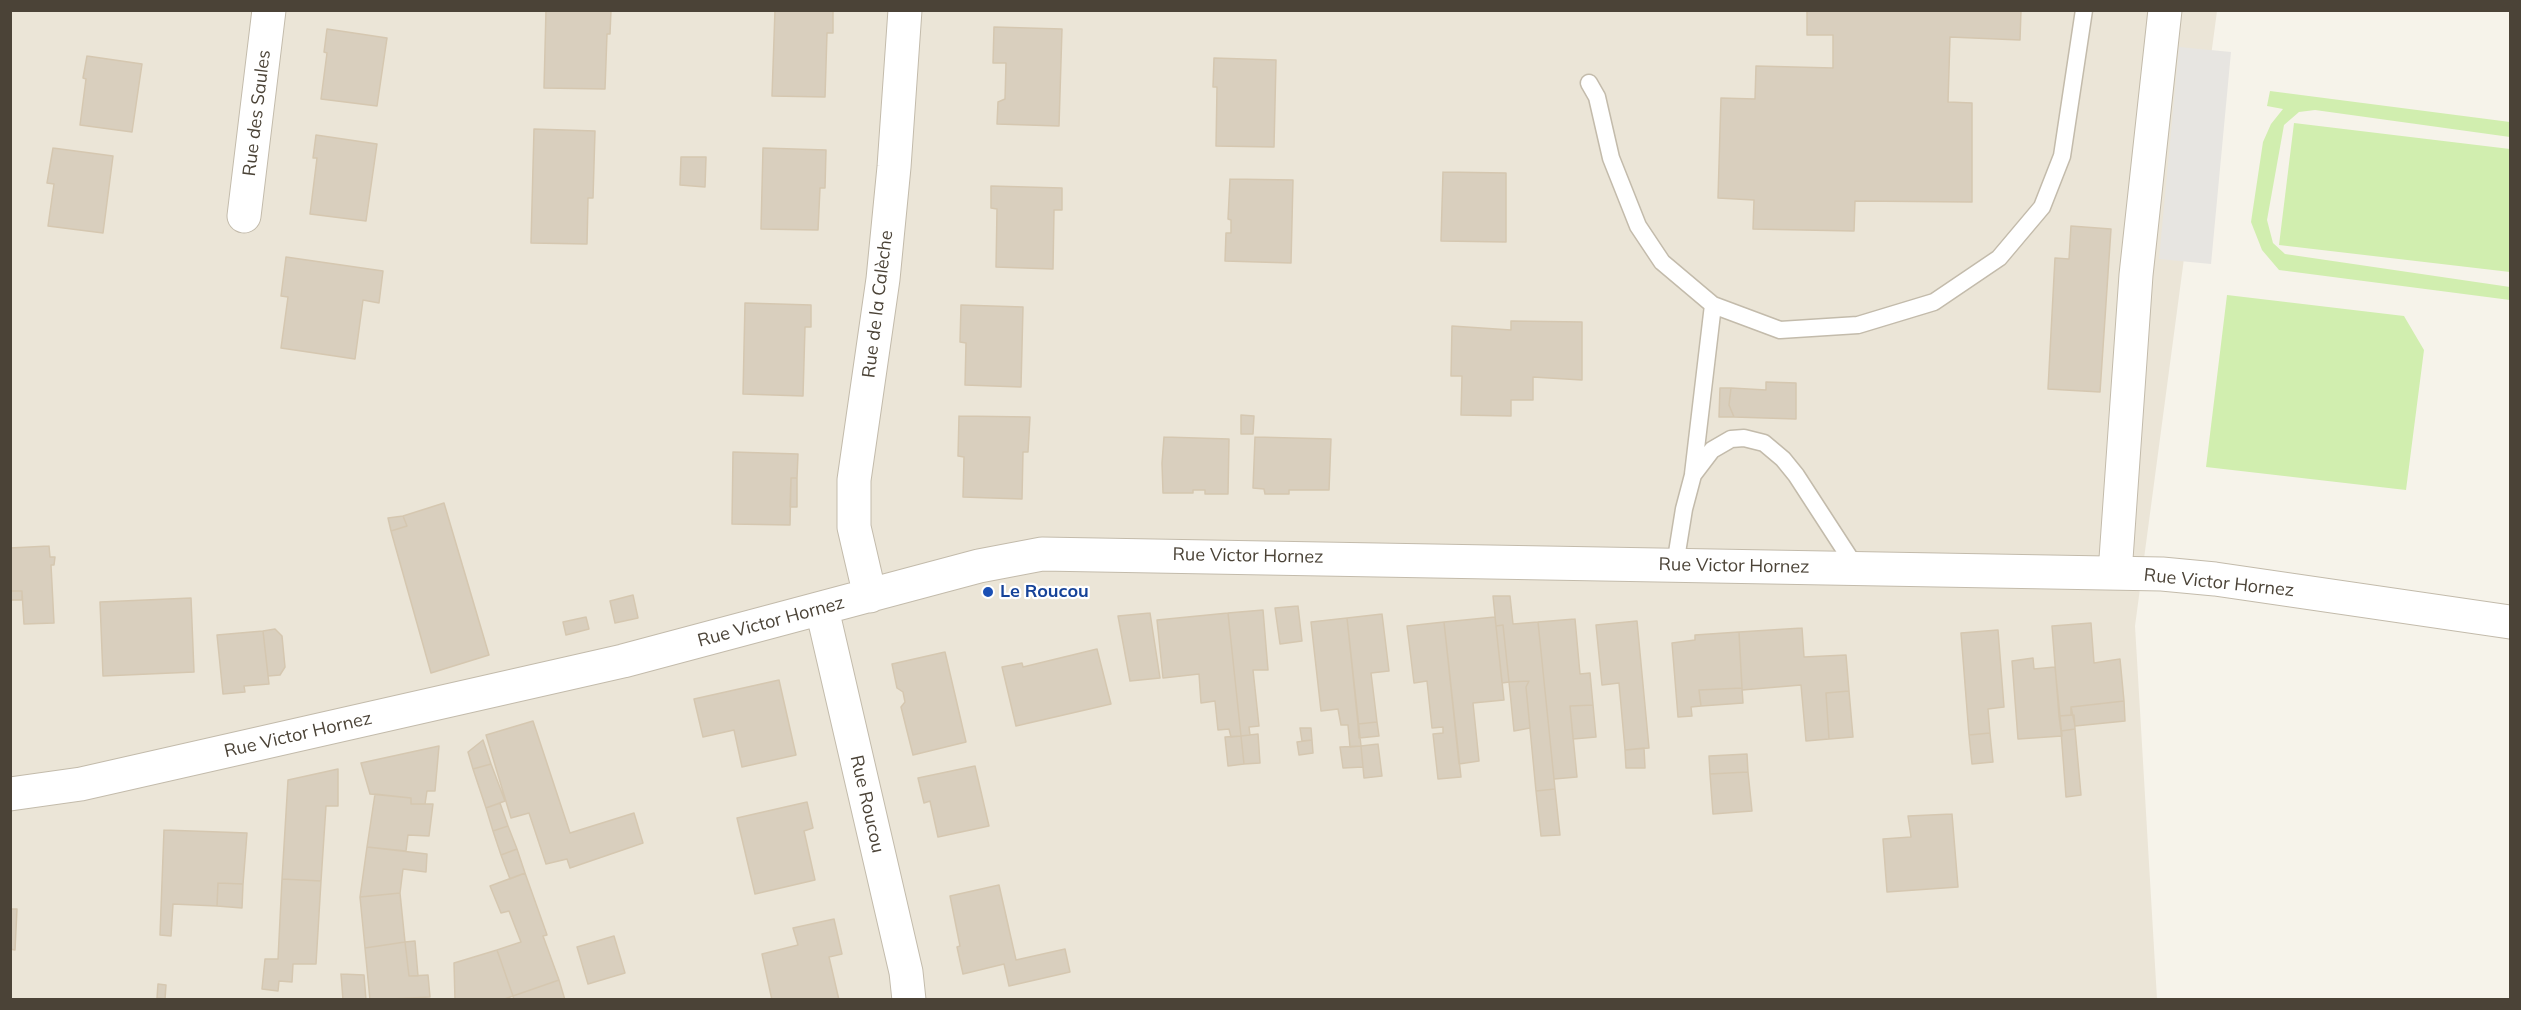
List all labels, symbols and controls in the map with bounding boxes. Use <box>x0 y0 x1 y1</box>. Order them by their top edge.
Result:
street label: Rue des Saules <box>239 49 275 177</box>
street label: Rue de la Calèche <box>858 229 898 379</box>
street label: Rue Victor Hornez <box>1172 544 1324 568</box>
street label: Rue Victor Hornez <box>1658 554 1810 578</box>
street label: Rue Victor Hornez <box>2143 564 2295 602</box>
place label: Le Roucou <box>1000 581 1089 603</box>
marker: Le Roucou <box>981 585 995 599</box>
street label: Rue Victor Hornez <box>695 592 847 652</box>
street label: Rue Victor Hornez <box>222 707 374 763</box>
street label: Rue Roucou <box>845 753 889 855</box>

